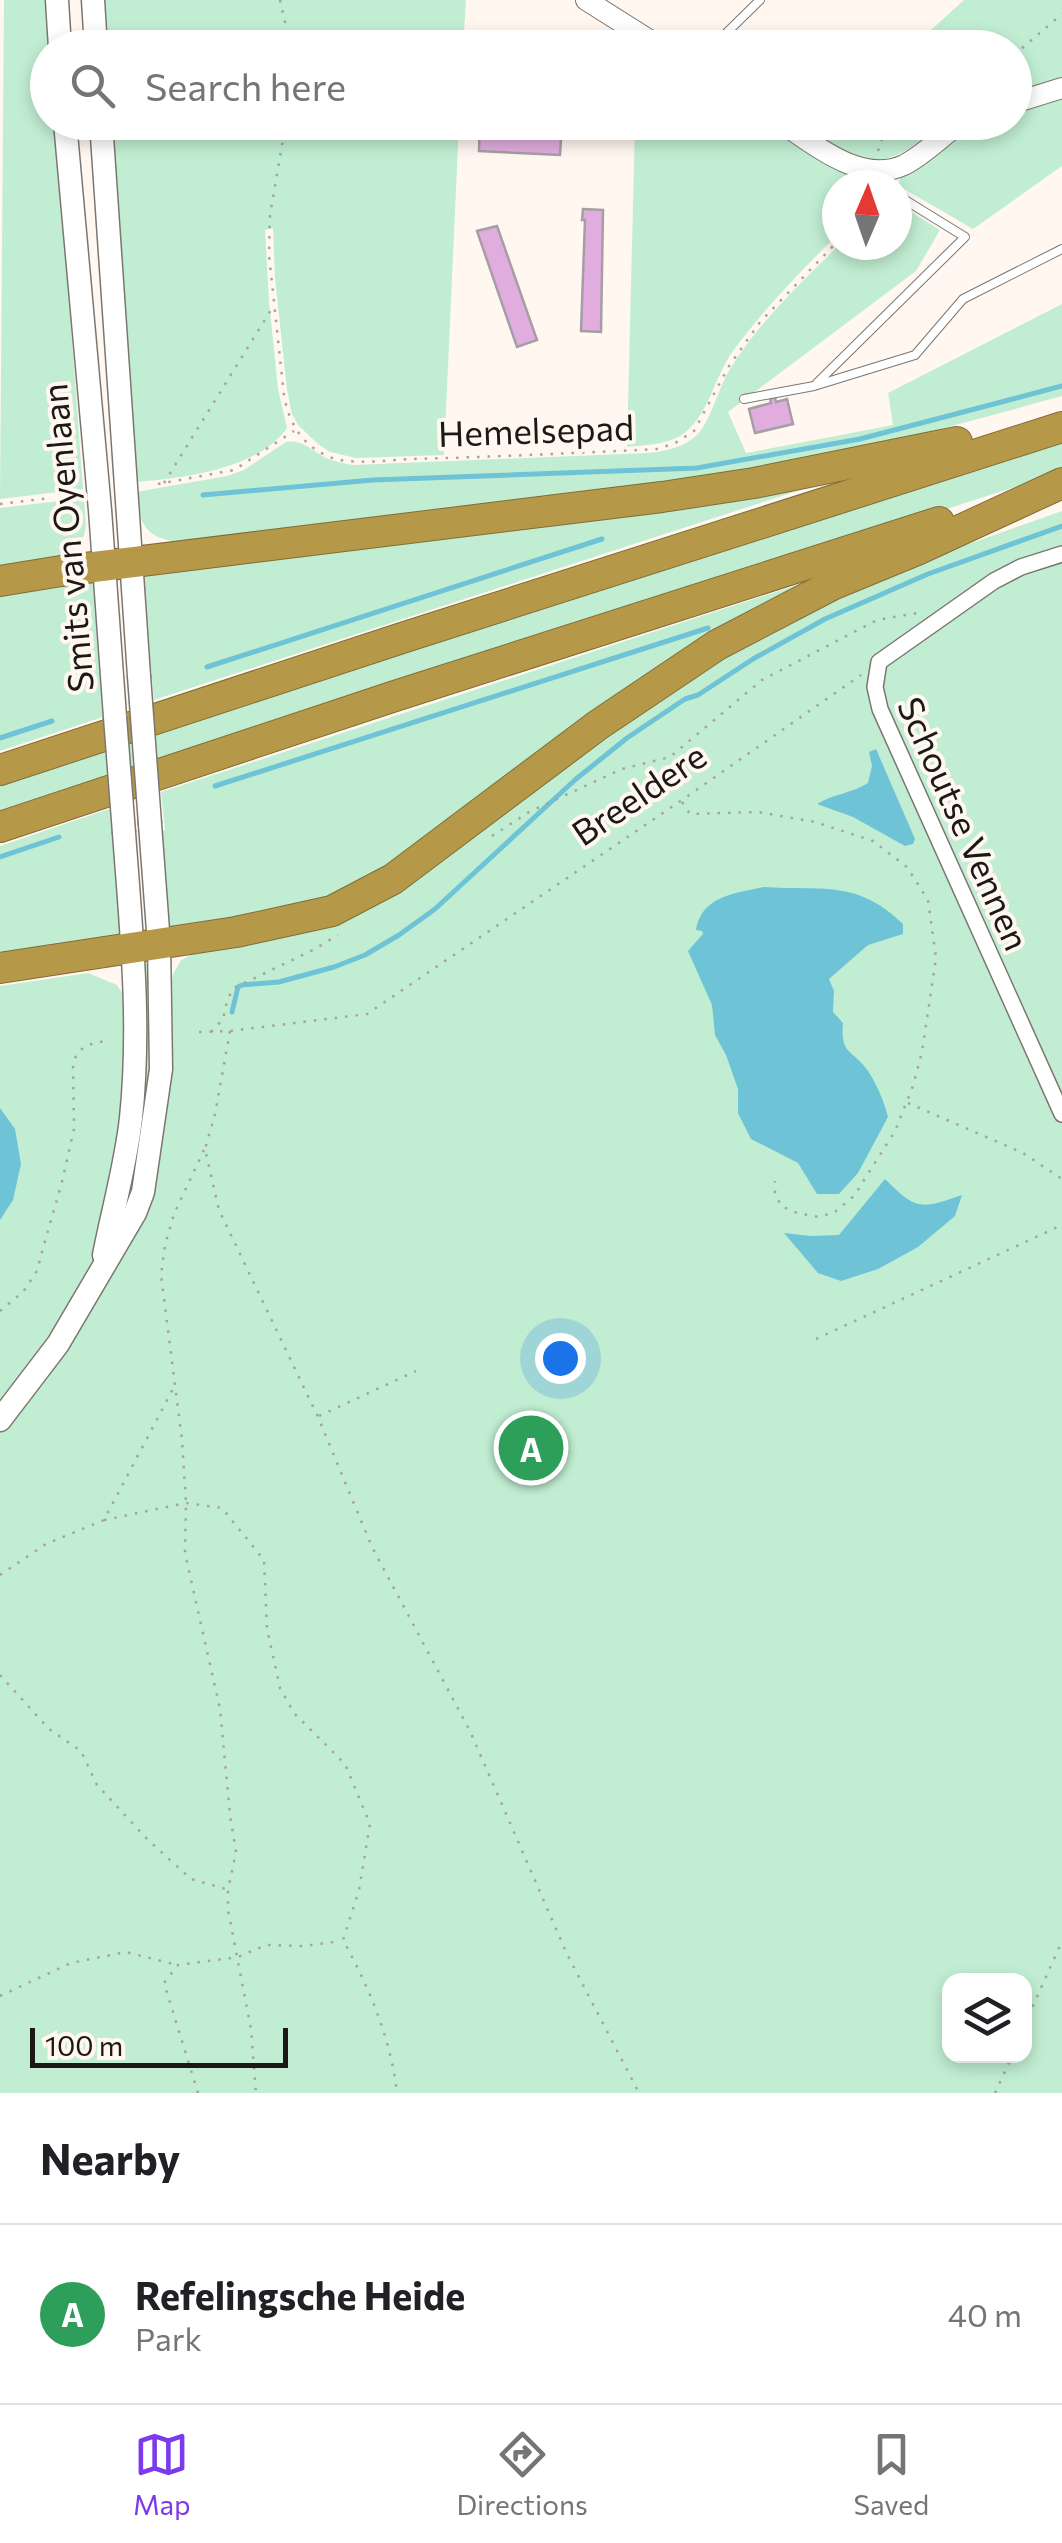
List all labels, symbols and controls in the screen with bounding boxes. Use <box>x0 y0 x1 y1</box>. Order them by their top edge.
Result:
search box <box>30 30 1032 140</box>
icon: search <box>65 58 120 113</box>
text: Search here <box>145 62 346 109</box>
north arrow <box>822 170 912 260</box>
street label: Smits van Oyenlaan <box>31 382 101 694</box>
street label: Hemelsepad <box>437 404 635 454</box>
street label: Schoutse Vennen <box>890 690 1040 956</box>
street label: Breeldere <box>563 733 713 853</box>
your location <box>535 1333 586 1384</box>
pin: A <box>498 1410 564 1486</box>
map controls <box>942 1973 1032 2063</box>
button: layers <box>942 1973 1032 2063</box>
scale bar <box>30 2023 288 2068</box>
text: 100 m <box>45 2028 123 2062</box>
text: Nearby <box>40 2132 180 2184</box>
text: Refelingsche Heide <box>135 2271 465 2318</box>
text: A <box>61 2294 84 2334</box>
text: 40 m <box>948 2294 1022 2334</box>
text: Park <box>135 2318 202 2358</box>
tab: Map <box>133 2427 191 2521</box>
tab: Directions <box>456 2427 588 2521</box>
tab: Saved <box>854 2427 929 2521</box>

